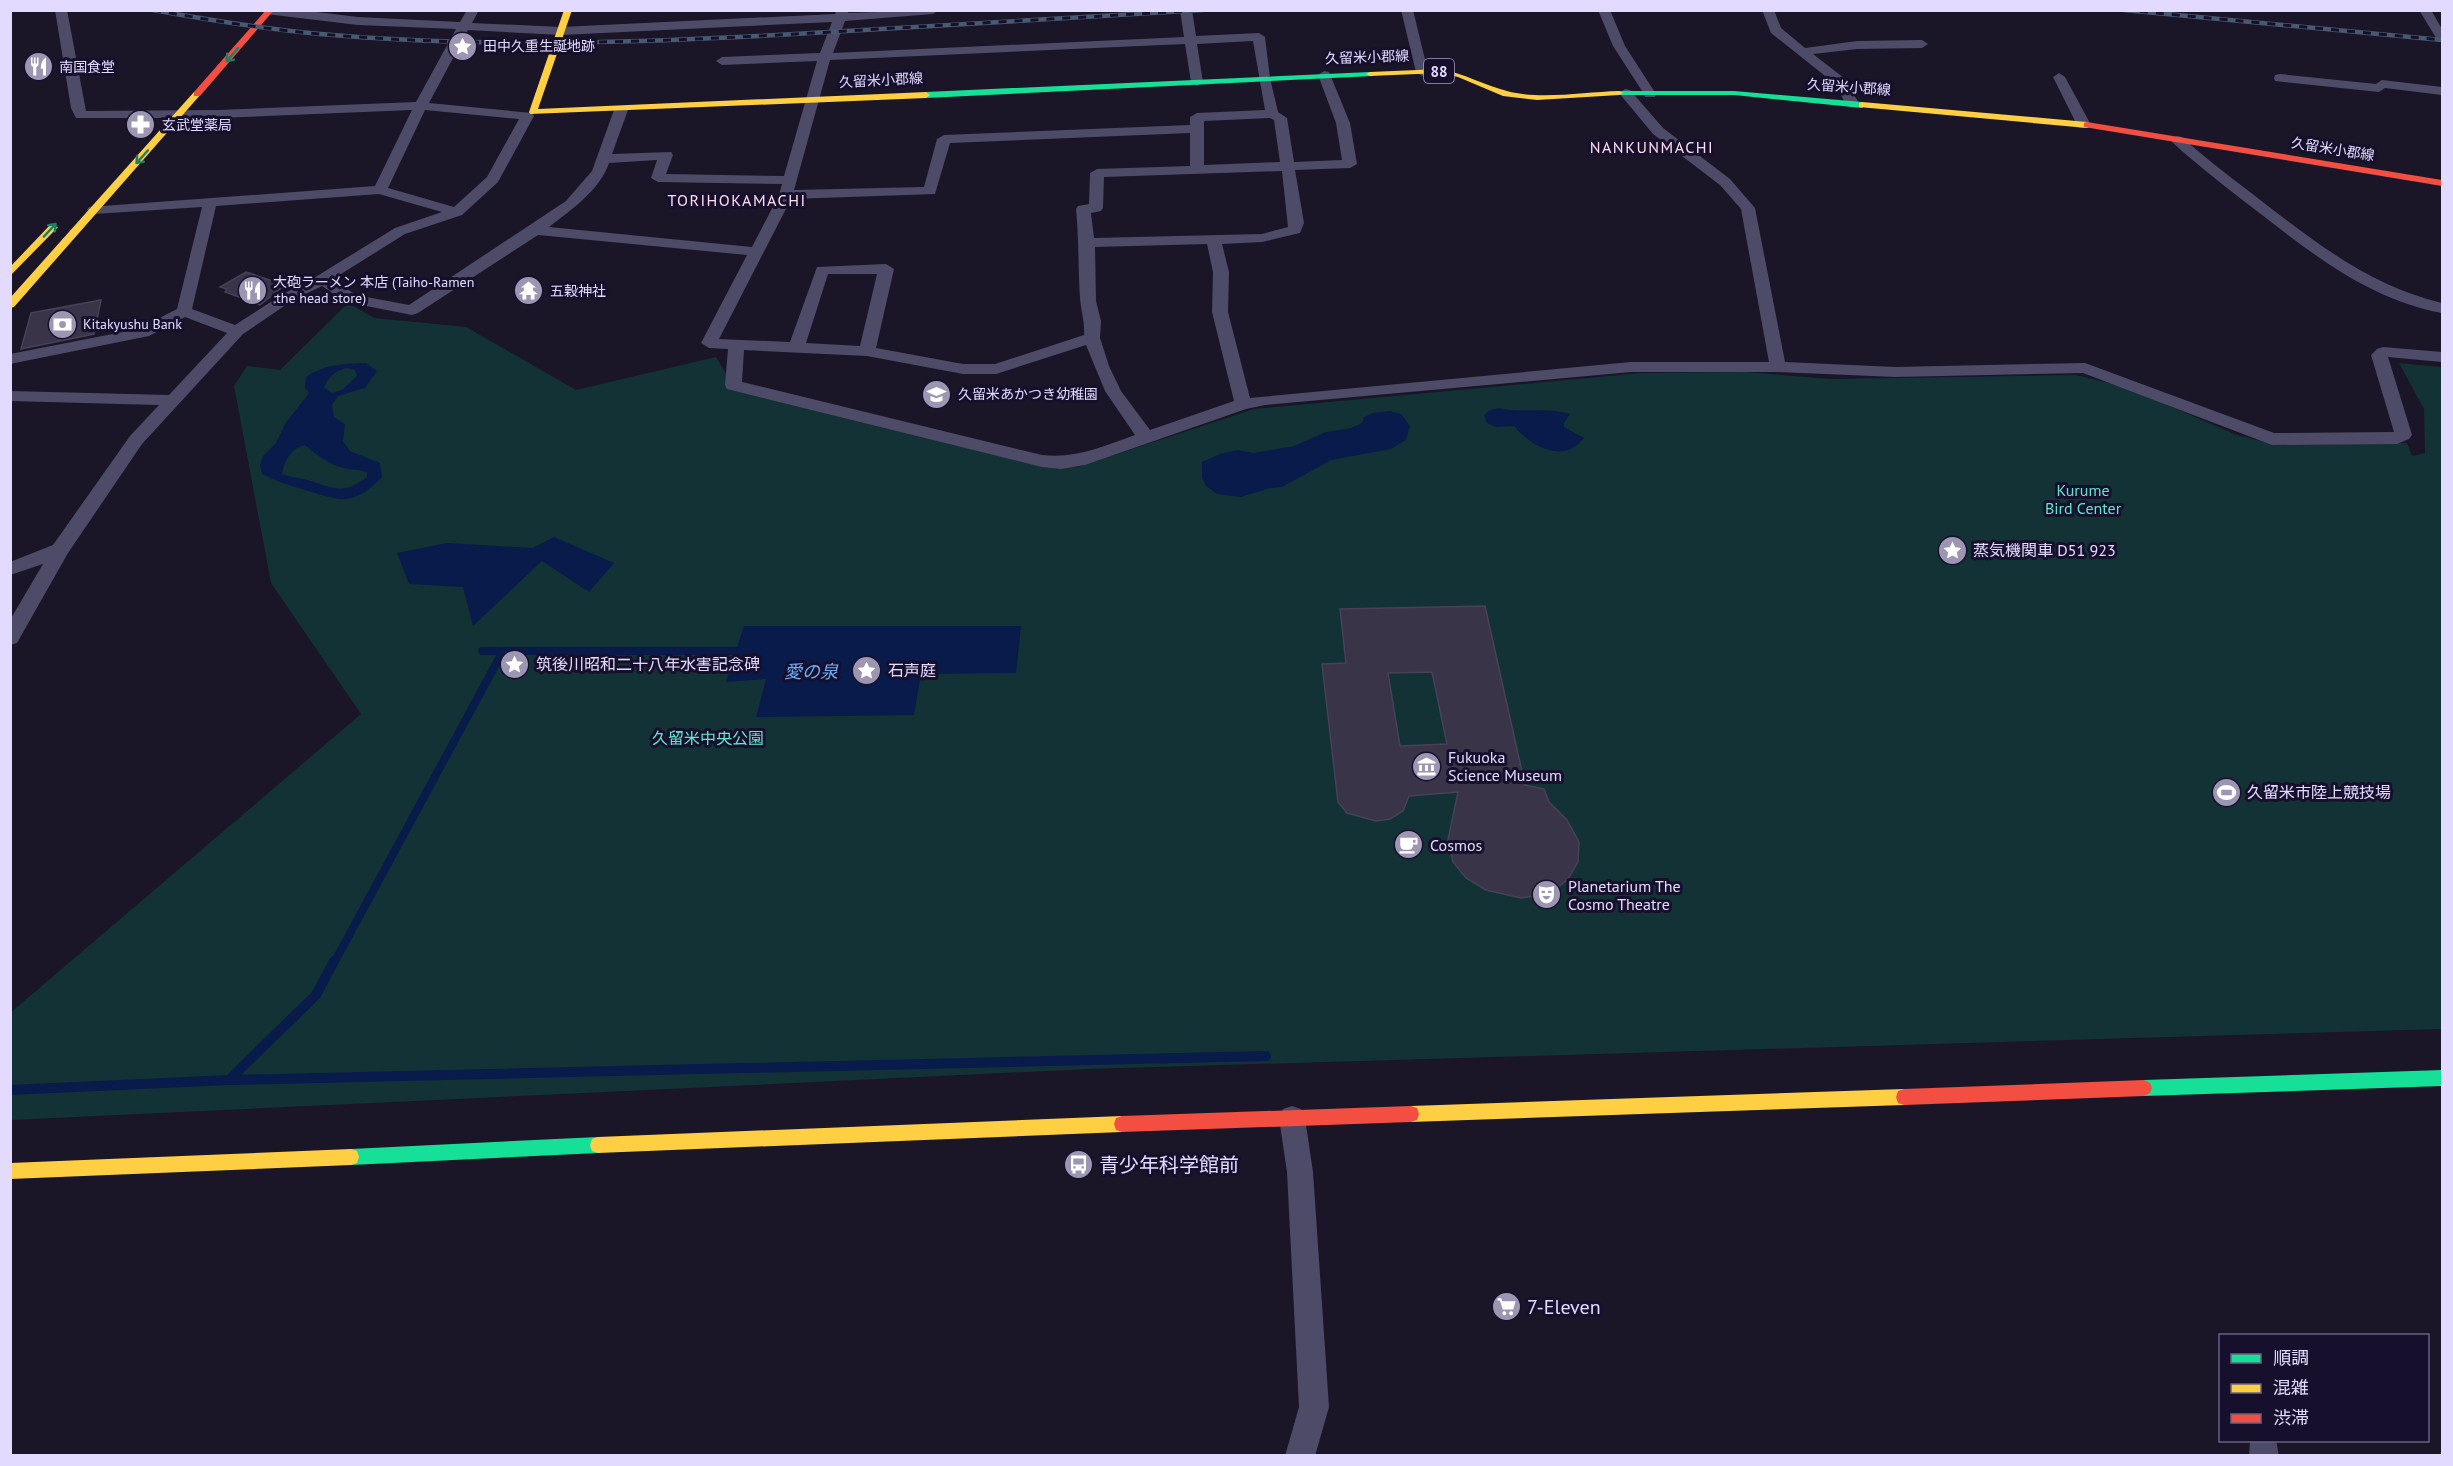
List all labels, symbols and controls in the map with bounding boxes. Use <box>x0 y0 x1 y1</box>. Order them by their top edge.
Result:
place icon: 田中久重生誕地跡 <box>446 30 478 62</box>
place label: 田中久重生誕地跡 <box>483 37 595 55</box>
one-way arrow <box>225 47 239 62</box>
street label: 久留米小郡線 <box>1325 47 1409 67</box>
restaurant icon: 南国食堂 <box>22 51 54 83</box>
place label: 南国食堂 <box>59 58 115 76</box>
road number: 88 <box>1424 59 1454 83</box>
street label: 久留米小郡線 <box>839 69 923 91</box>
street label: 久留米小郡線 <box>1806 75 1892 99</box>
pharmacy icon: 玄武堂薬局 <box>125 109 157 141</box>
place label: 玄武堂薬局 <box>162 116 232 134</box>
street label: 久留米小郡線 <box>2290 134 2376 164</box>
district label: NANKUNMACHI <box>1590 137 1714 157</box>
one-way arrow <box>135 149 149 164</box>
district label: TORIHOKAMACHI <box>667 190 807 210</box>
one-way arrow <box>43 223 57 238</box>
place label: 大砲ラーメン 本店 (Taiho-Ramen :the head store) <box>273 273 474 307</box>
restaurant icon: 大砲ラーメン 本店 (Taiho-Ramen :the head store) <box>236 274 268 306</box>
temple icon: 五穀神社 <box>513 275 545 307</box>
place label: 五穀神社 <box>550 282 606 300</box>
bank icon: Kitakyushu Bank <box>46 308 78 340</box>
place label: Kitakyushu Bank <box>83 315 182 333</box>
school or university icon: 久留米あかつき幼稚園 <box>921 378 953 410</box>
place label: 久留米あかつき幼稚園 <box>958 385 1098 403</box>
park label: Kurume Bird Center <box>2045 480 2122 518</box>
place icon: 蒸気機関車 D51 923 <box>1936 534 1968 566</box>
place label: 蒸気機関車 D51 923 <box>1973 540 2116 560</box>
place icon: 筑後川昭和二十八年水害記念碑 <box>499 648 531 680</box>
place label: 筑後川昭和二十八年水害記念碑 <box>536 654 760 674</box>
place icon: 石声庭 <box>851 654 883 686</box>
water label: 愛の泉 <box>784 660 839 683</box>
place label: 石声庭 <box>888 660 936 680</box>
park label: 久留米中央公園 <box>652 728 764 748</box>
place label: Fukuoka Science Museum <box>1448 747 1562 785</box>
museum icon: Fukuoka Science Museum <box>1411 750 1443 782</box>
sports icon: 久留米市陸上競技場 <box>2210 776 2242 808</box>
place label: 久留米市陸上競技場 <box>2247 782 2391 802</box>
cafe icon: Cosmos <box>1393 829 1425 861</box>
place label: Cosmos <box>1430 835 1482 855</box>
place label: Planetarium The Cosmo Theatre <box>1568 876 1681 914</box>
theatre icon: Planetarium The Cosmo Theatre <box>1531 879 1563 911</box>
bus stop icon: 青少年科学館前 <box>1062 1149 1094 1181</box>
place label: 青少年科学館前 <box>1099 1152 1239 1178</box>
supermarket icon: 7-Eleven <box>1490 1291 1522 1323</box>
place label: 7-Eleven <box>1527 1294 1601 1320</box>
legend <box>2219 1334 2429 1442</box>
text: 順調 <box>2273 1346 2309 1369</box>
text: 混雑 <box>2273 1376 2309 1399</box>
text: 渋滞 <box>2273 1406 2309 1429</box>

